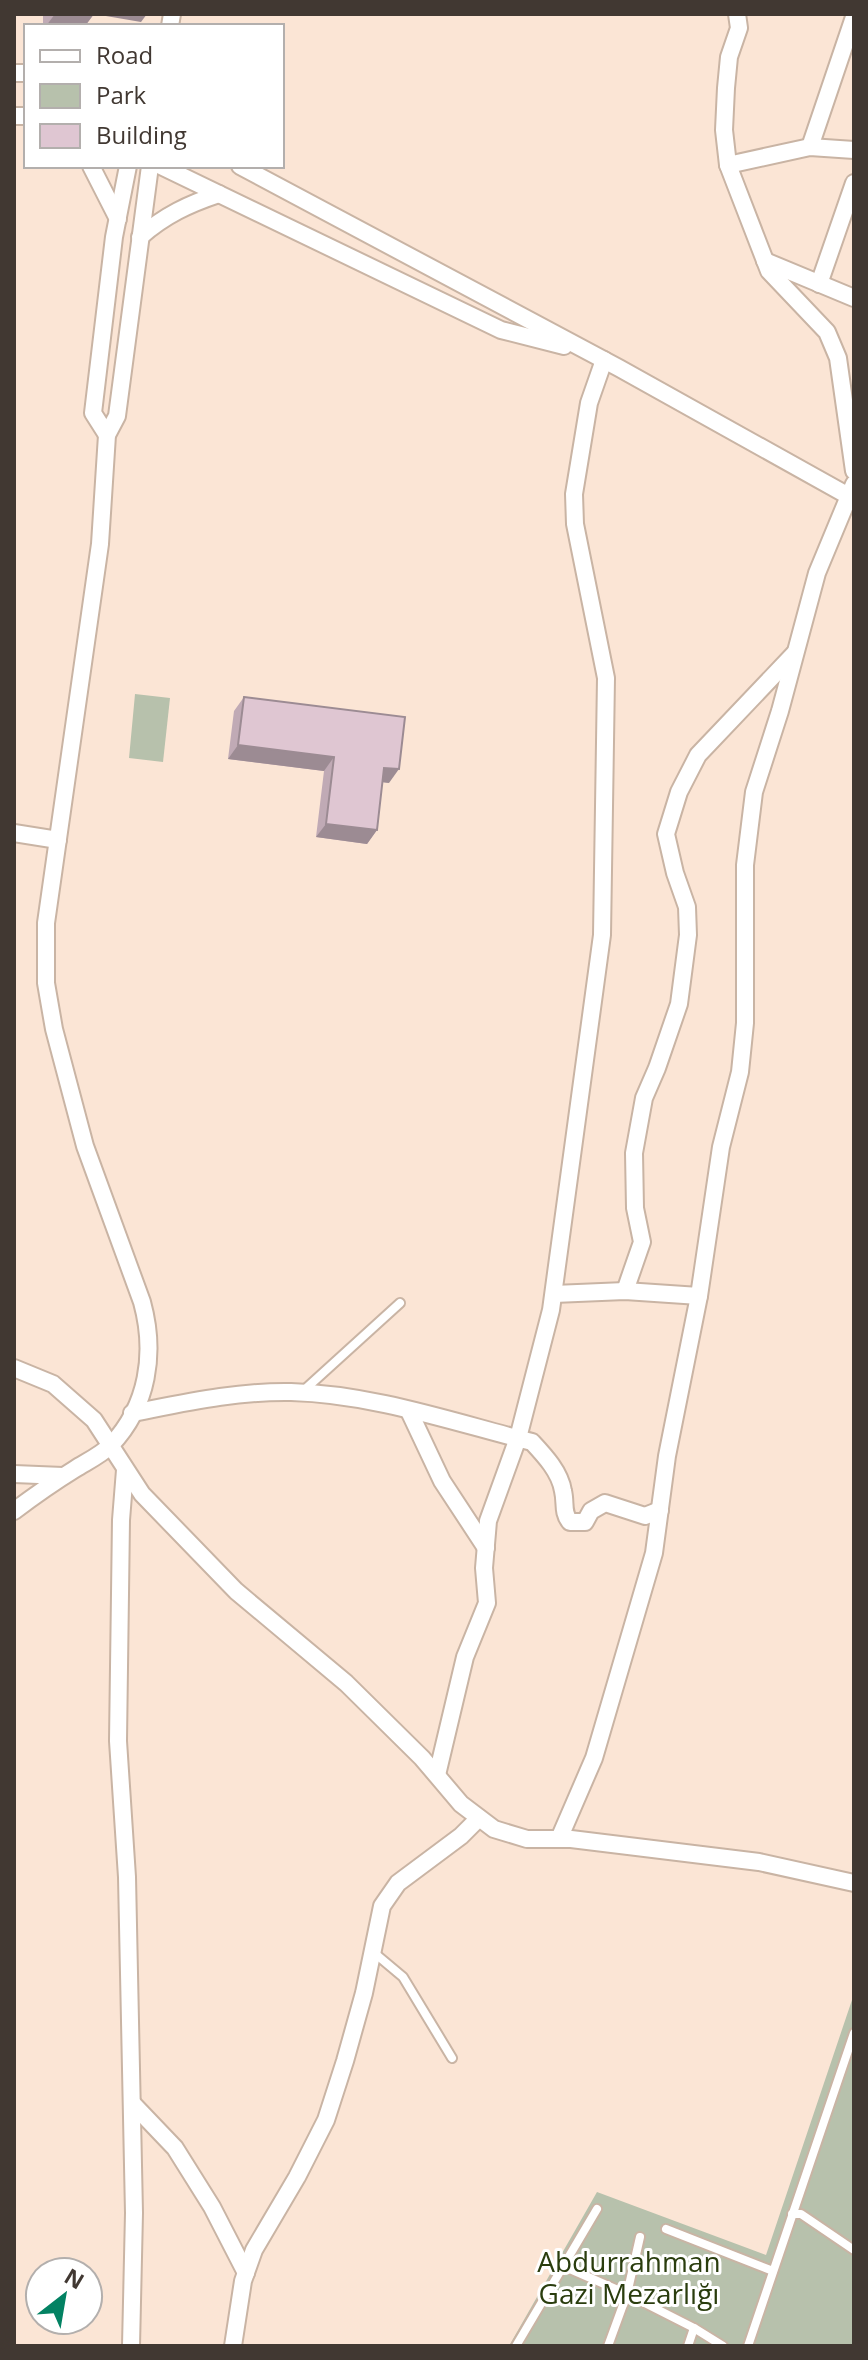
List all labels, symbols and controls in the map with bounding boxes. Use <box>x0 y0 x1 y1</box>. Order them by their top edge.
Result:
legend <box>24 24 284 168</box>
text: Road <box>96 38 153 71</box>
text: Park <box>96 78 147 111</box>
text: Building <box>96 118 187 151</box>
park label: Abdurrahman Gazi Mezarlığı <box>537 2242 721 2312</box>
north arrow <box>24 2256 104 2336</box>
text: N <box>59 2261 90 2295</box>

